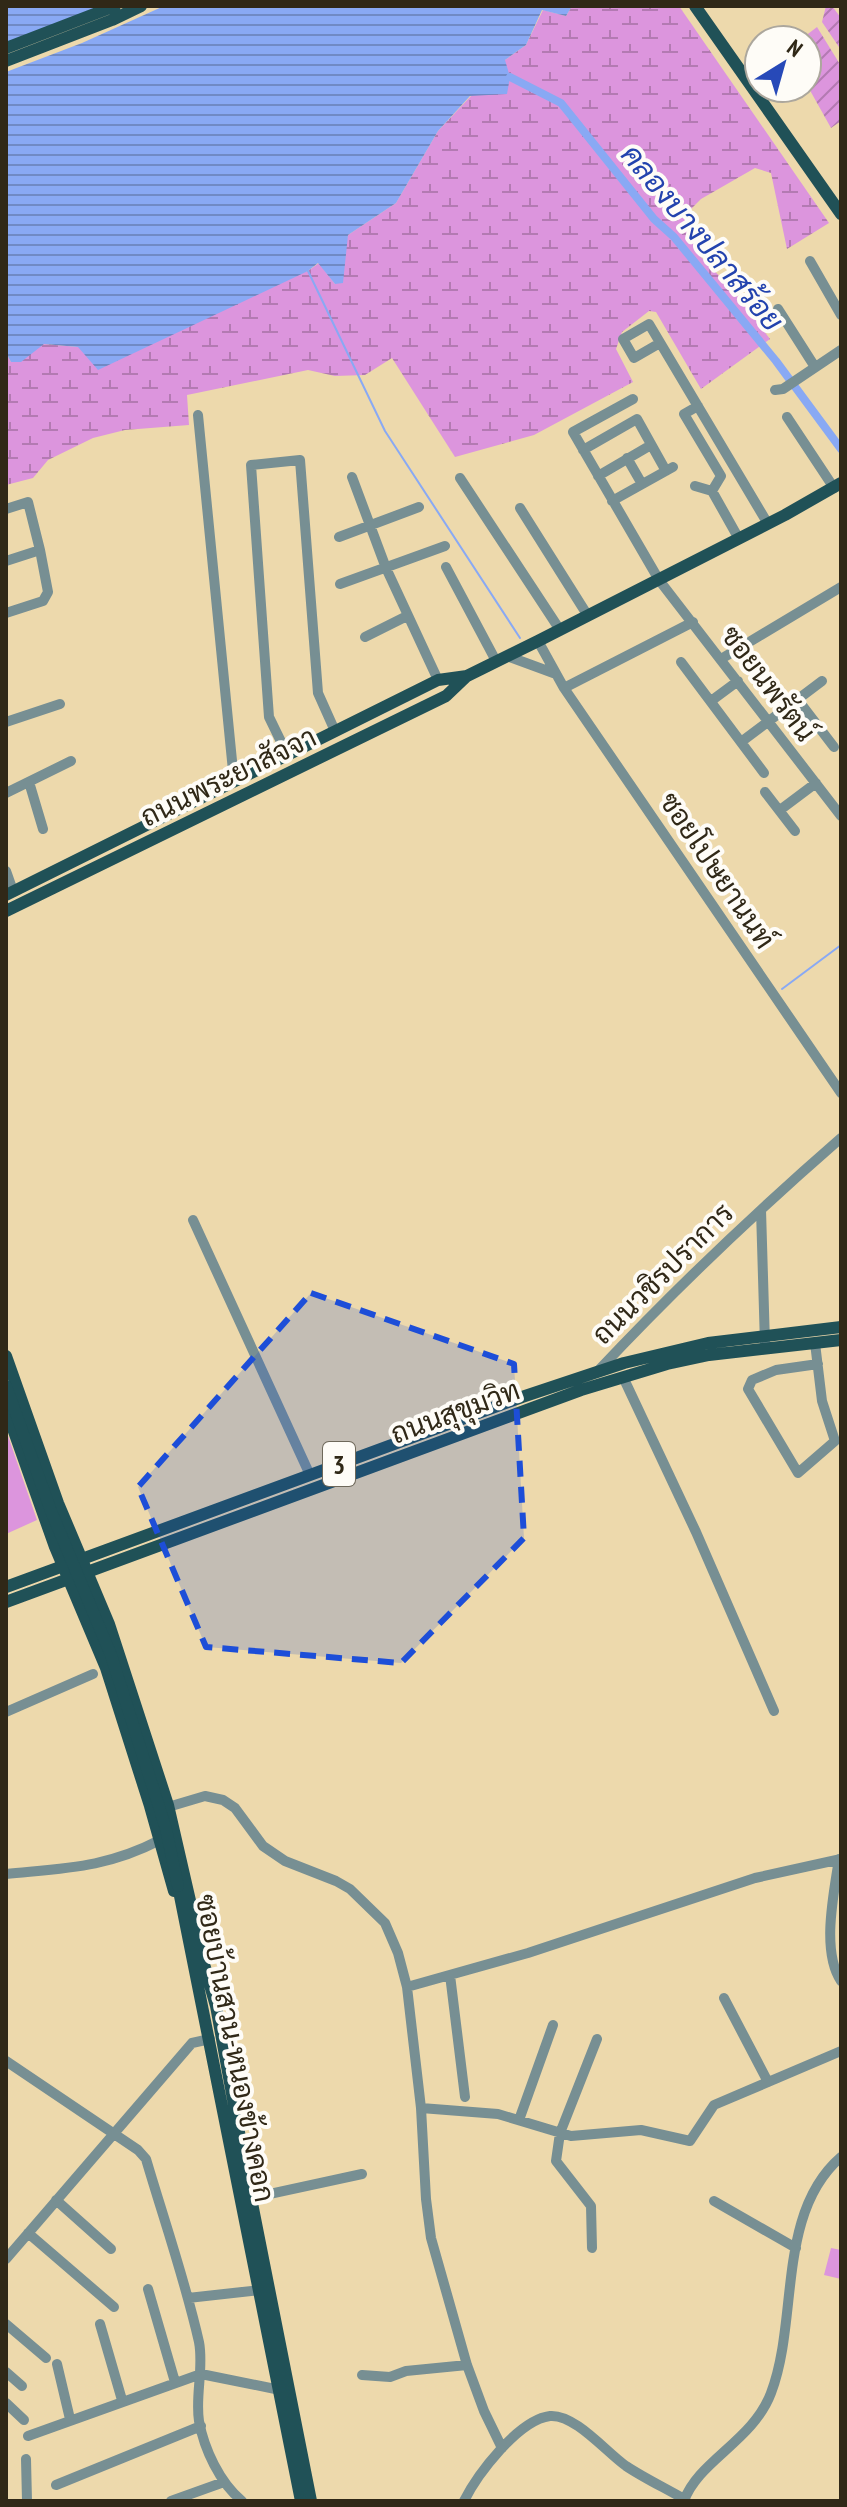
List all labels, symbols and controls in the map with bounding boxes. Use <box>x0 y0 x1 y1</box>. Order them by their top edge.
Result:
north arrow <box>743 24 823 104</box>
text: N <box>782 33 808 63</box>
water label: คลองบางปลาสร้อย <box>613 135 793 339</box>
street label: ซอยนพรัตน์ <box>713 618 825 748</box>
street label: ถนนพระยาสัจจา <box>134 717 322 835</box>
street label: ซอยโปษยานนท์ <box>652 785 784 955</box>
street label: ถนนวชิรปราการ <box>583 1194 741 1352</box>
street label: ถนนสุขุมวิท <box>385 1371 525 1453</box>
road number: 3 <box>323 1442 355 1486</box>
street label: ซอยบ้านสวน-หนองข้างคอก <box>188 1891 284 2205</box>

